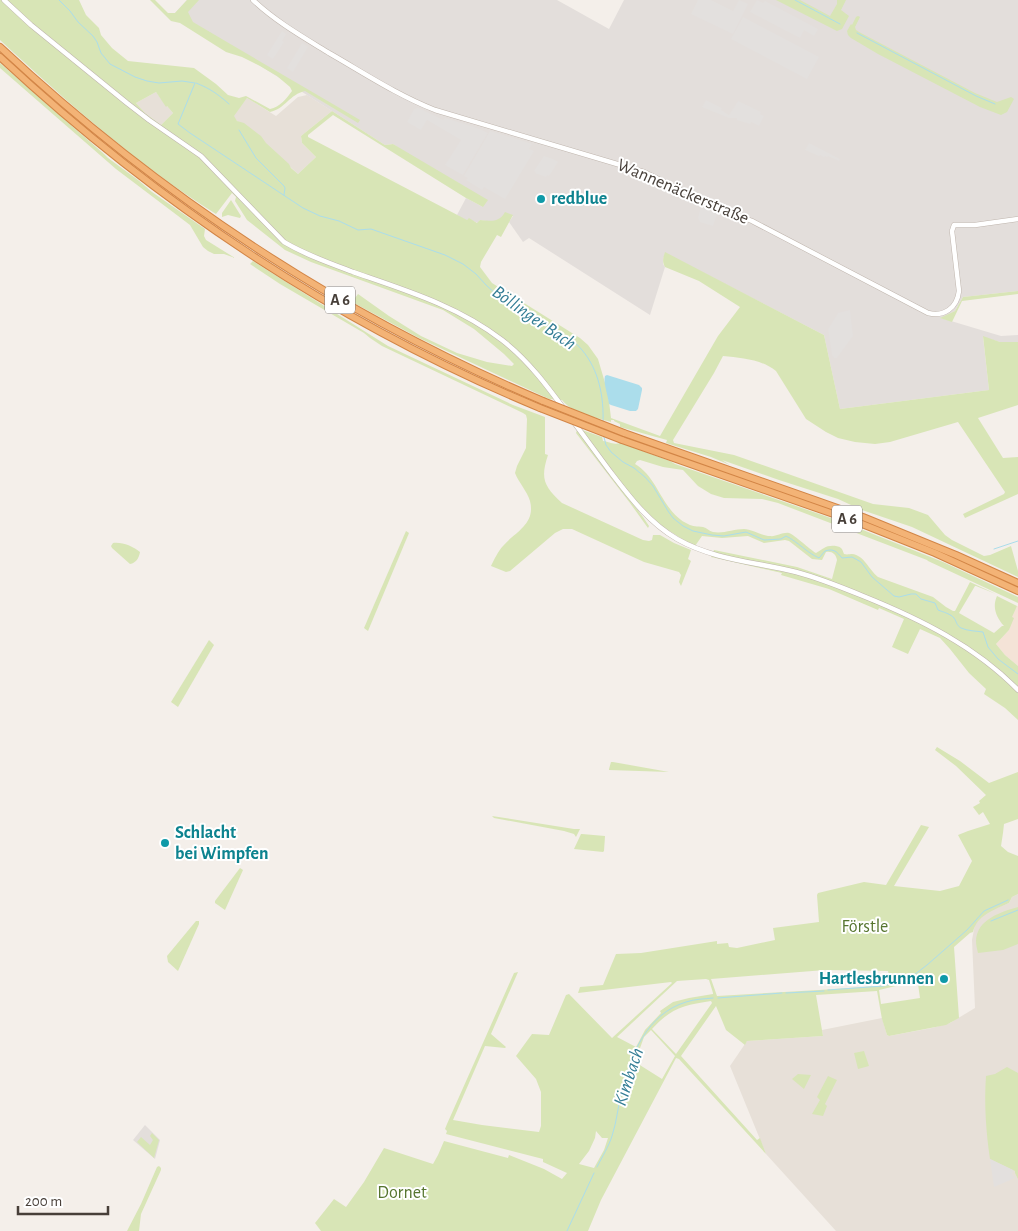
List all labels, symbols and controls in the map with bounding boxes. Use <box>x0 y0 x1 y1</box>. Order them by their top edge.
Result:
street label: Wannenäckerstraße <box>615 156 751 228</box>
place label: redblue <box>551 190 607 208</box>
marker: redblue <box>535 193 547 205</box>
water label: Böllinger Bach <box>489 282 579 354</box>
road number: A 6 <box>325 286 355 314</box>
road number: A 6 <box>832 506 862 532</box>
place label: Schlacht bei Wimpfen <box>175 824 269 863</box>
marker: Schlacht bei Wimpfen <box>159 837 171 849</box>
park label: Förstle <box>842 918 888 936</box>
place label: Hartlesbrunnen <box>819 970 934 988</box>
marker: Hartlesbrunnen <box>938 973 950 985</box>
water label: Kimbach <box>611 1046 647 1108</box>
scale bar <box>18 1184 108 1216</box>
park label: Dornet <box>377 1184 427 1202</box>
text: 200 m <box>25 1194 62 1209</box>

